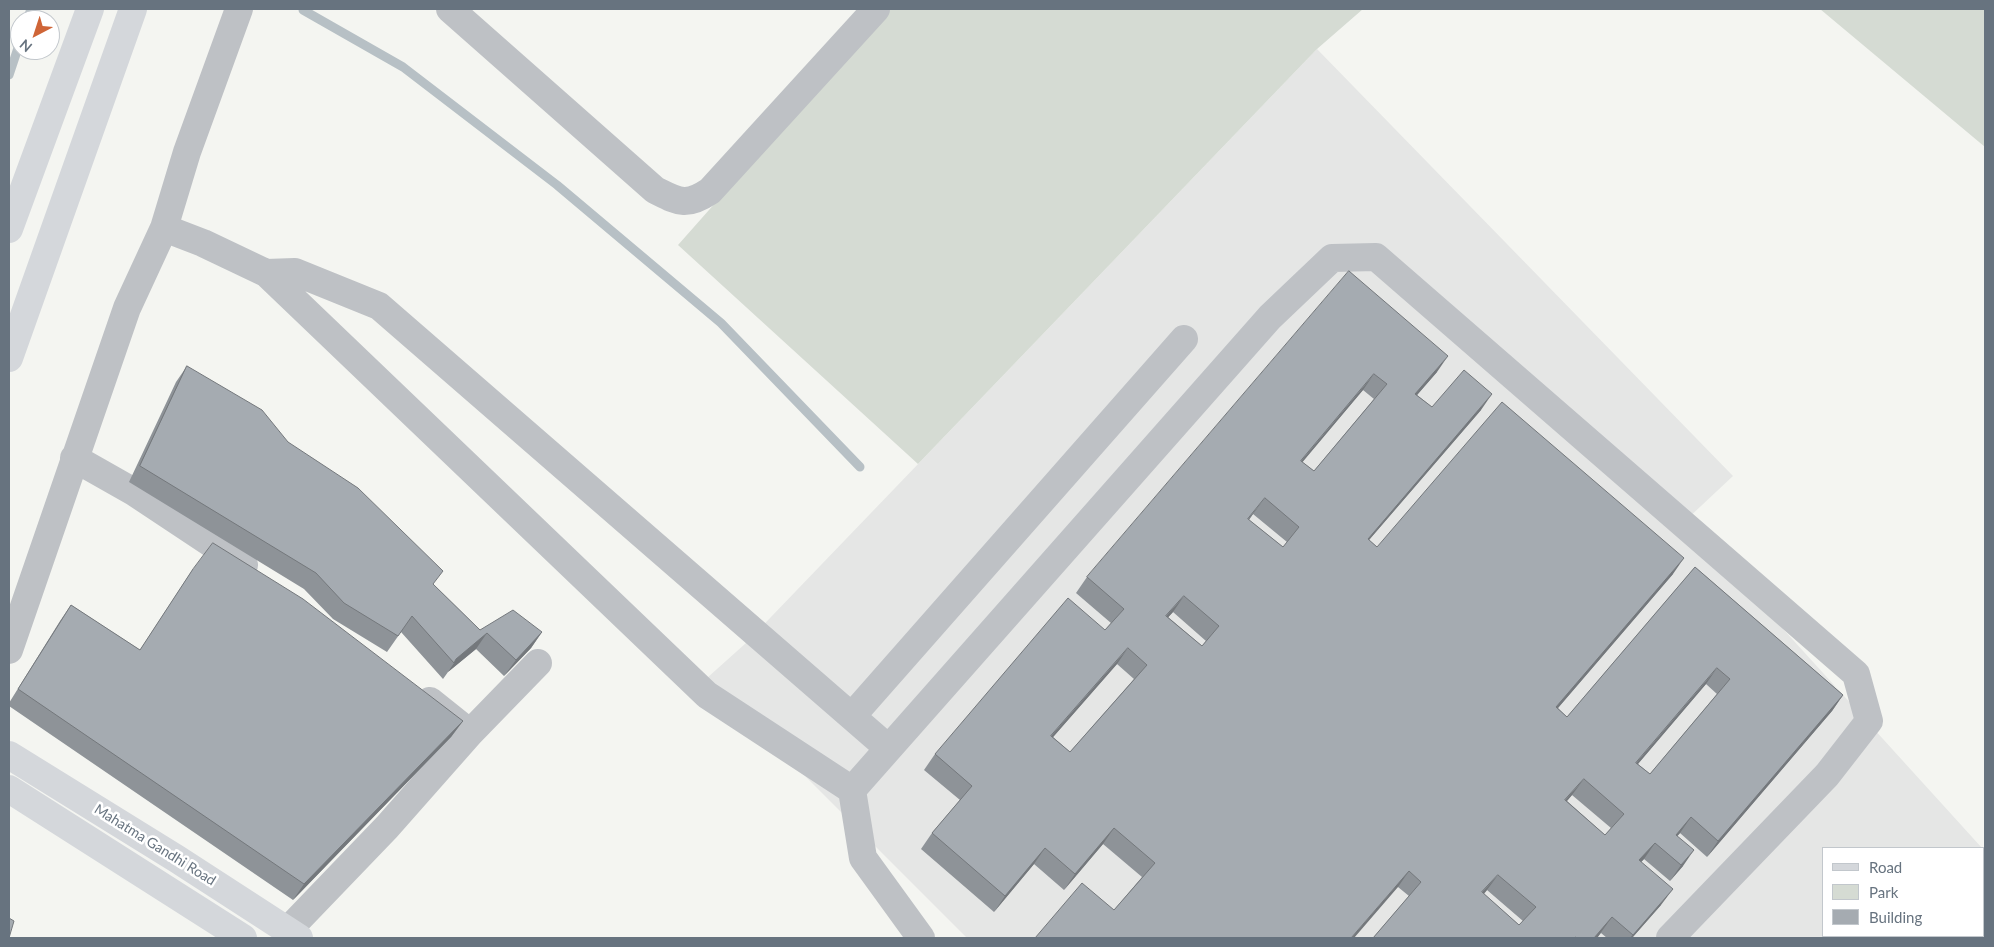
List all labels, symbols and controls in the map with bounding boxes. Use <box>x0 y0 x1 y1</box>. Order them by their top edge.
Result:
north arrow <box>10 10 60 60</box>
text: N <box>16 36 35 56</box>
street label: Mahatma Gandhi Road <box>91 801 219 889</box>
legend <box>1822 847 1984 937</box>
text: Road <box>1869 858 1902 876</box>
text: Park <box>1869 883 1898 901</box>
text: Building <box>1869 908 1922 926</box>

